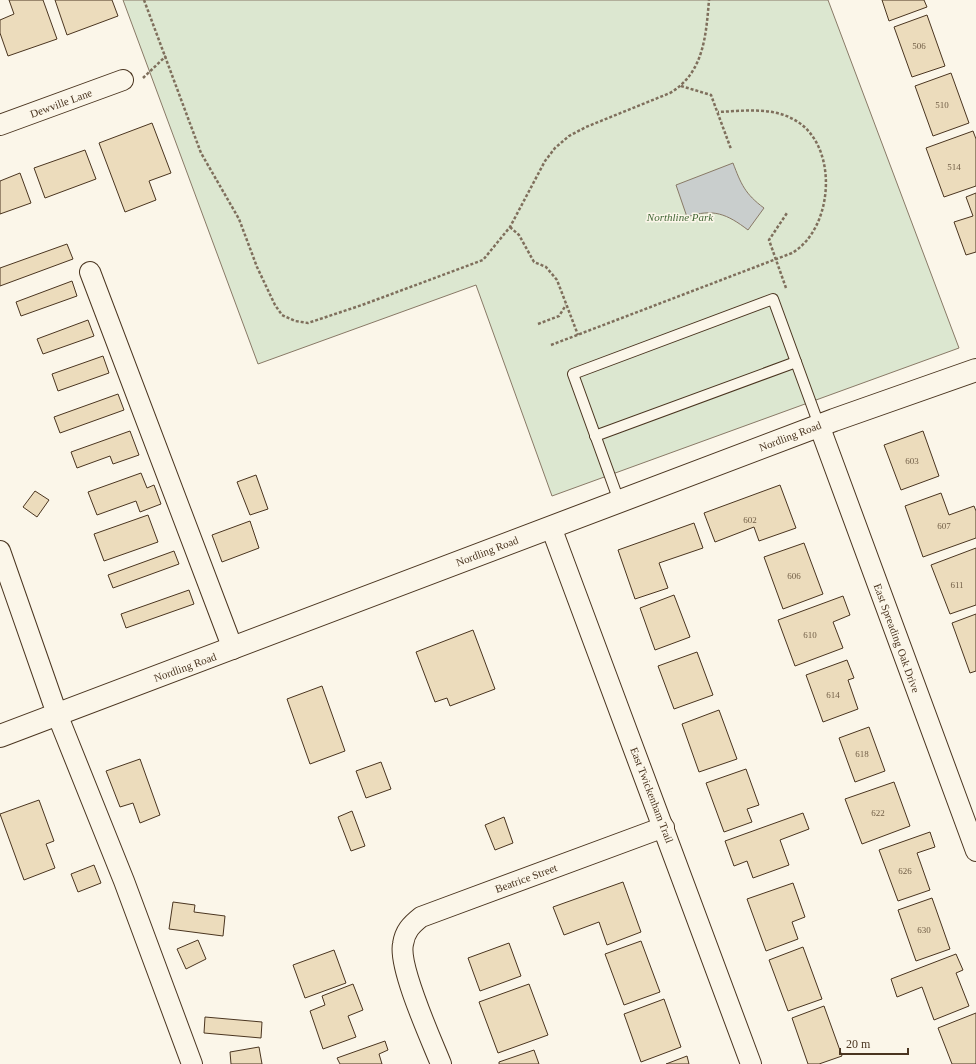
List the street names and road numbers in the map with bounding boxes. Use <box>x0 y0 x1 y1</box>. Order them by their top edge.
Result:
street label: Dewville Lane <box>28 86 94 120</box>
street label: Nordling Road <box>757 418 823 453</box>
street label: Nordling Road <box>454 533 520 568</box>
street label: East Spreading Oak Drive <box>872 582 922 694</box>
street label: Nordling Road <box>152 650 218 684</box>
street label: East Twickenham Trail <box>628 745 676 845</box>
street label: Beatrice Street <box>493 861 559 895</box>

